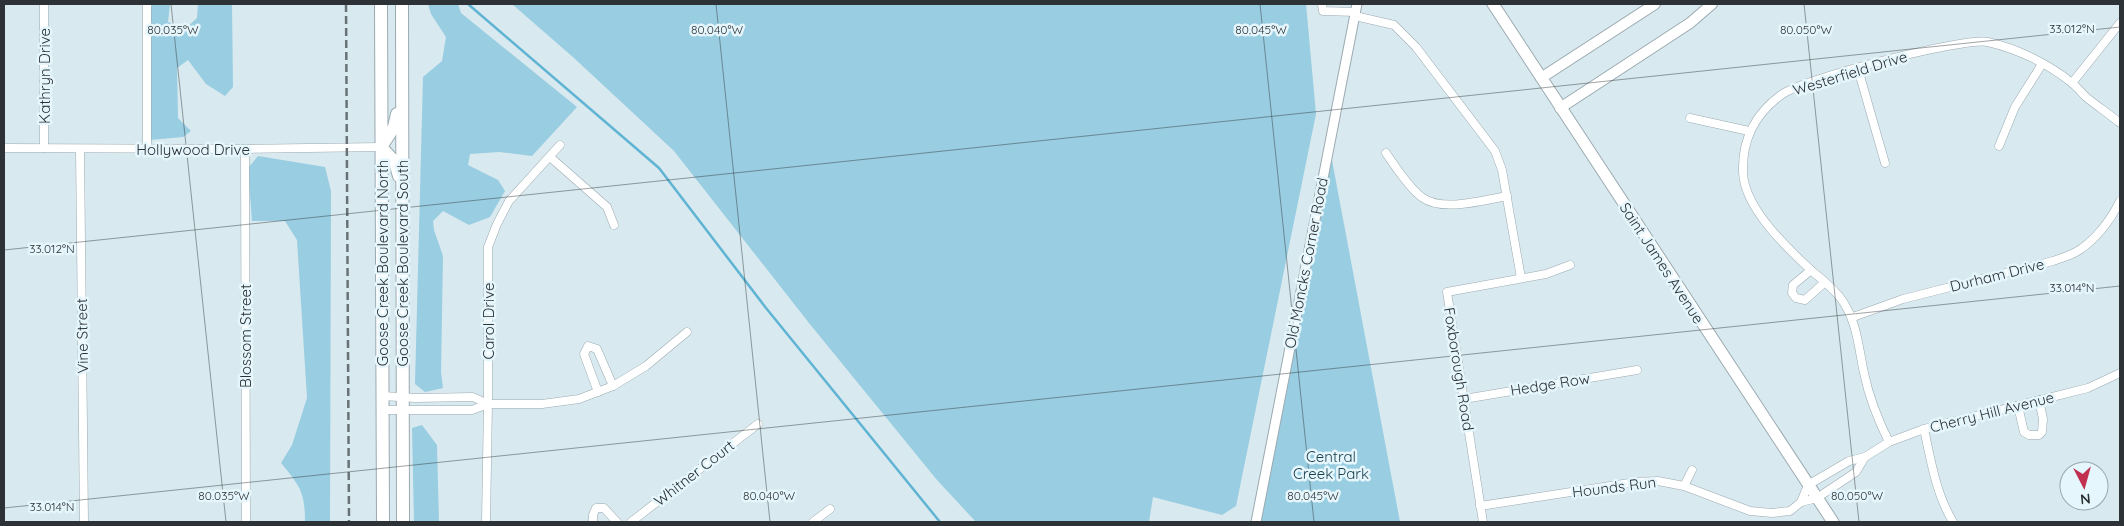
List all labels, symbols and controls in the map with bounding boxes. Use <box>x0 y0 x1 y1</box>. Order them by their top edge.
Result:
text: 33.012°N <box>2049 21 2095 36</box>
text: 80.035°W <box>147 22 199 37</box>
text: 80.040°W <box>691 22 743 37</box>
text: 80.045°W <box>1235 22 1287 37</box>
text: 80.050°W <box>1780 22 1832 37</box>
street label: Kathryn Drive <box>35 28 54 124</box>
street label: Westerfield Drive <box>1790 47 1910 99</box>
street label: Hollywood Drive <box>136 140 250 159</box>
street label: Goose Creek Boulevard North <box>373 160 392 366</box>
street label: Goose Creek Boulevard South <box>393 160 412 366</box>
street label: Old Moncks Corner Road <box>1280 176 1332 350</box>
street label: Saint James Avenue <box>1616 199 1708 327</box>
text: 33.012°N <box>29 241 75 256</box>
street label: Durham Drive <box>1948 254 2046 296</box>
text: 33.014°N <box>2049 280 2095 295</box>
street label: Carol Drive <box>479 282 498 360</box>
street label: Blossom Street <box>236 284 255 388</box>
street label: Vine Street <box>72 298 92 374</box>
street label: Foxborough Road <box>1440 306 1478 432</box>
street label: Hedge Row <box>1509 368 1591 400</box>
street label: Cherry Hill Avenue <box>1928 387 2056 437</box>
street label: Whitner Court <box>650 436 738 510</box>
park label: Central Creek Park <box>1293 447 1369 483</box>
north arrow <box>2059 461 2109 511</box>
street label: Hounds Run <box>1571 472 1657 502</box>
text: 80.035°W <box>198 488 250 503</box>
text: 80.040°W <box>743 488 795 503</box>
text: 80.045°W <box>1287 488 1339 503</box>
text: 80.050°W <box>1831 488 1883 503</box>
text: N <box>2079 489 2091 508</box>
text: 33.014°N <box>29 499 75 514</box>

